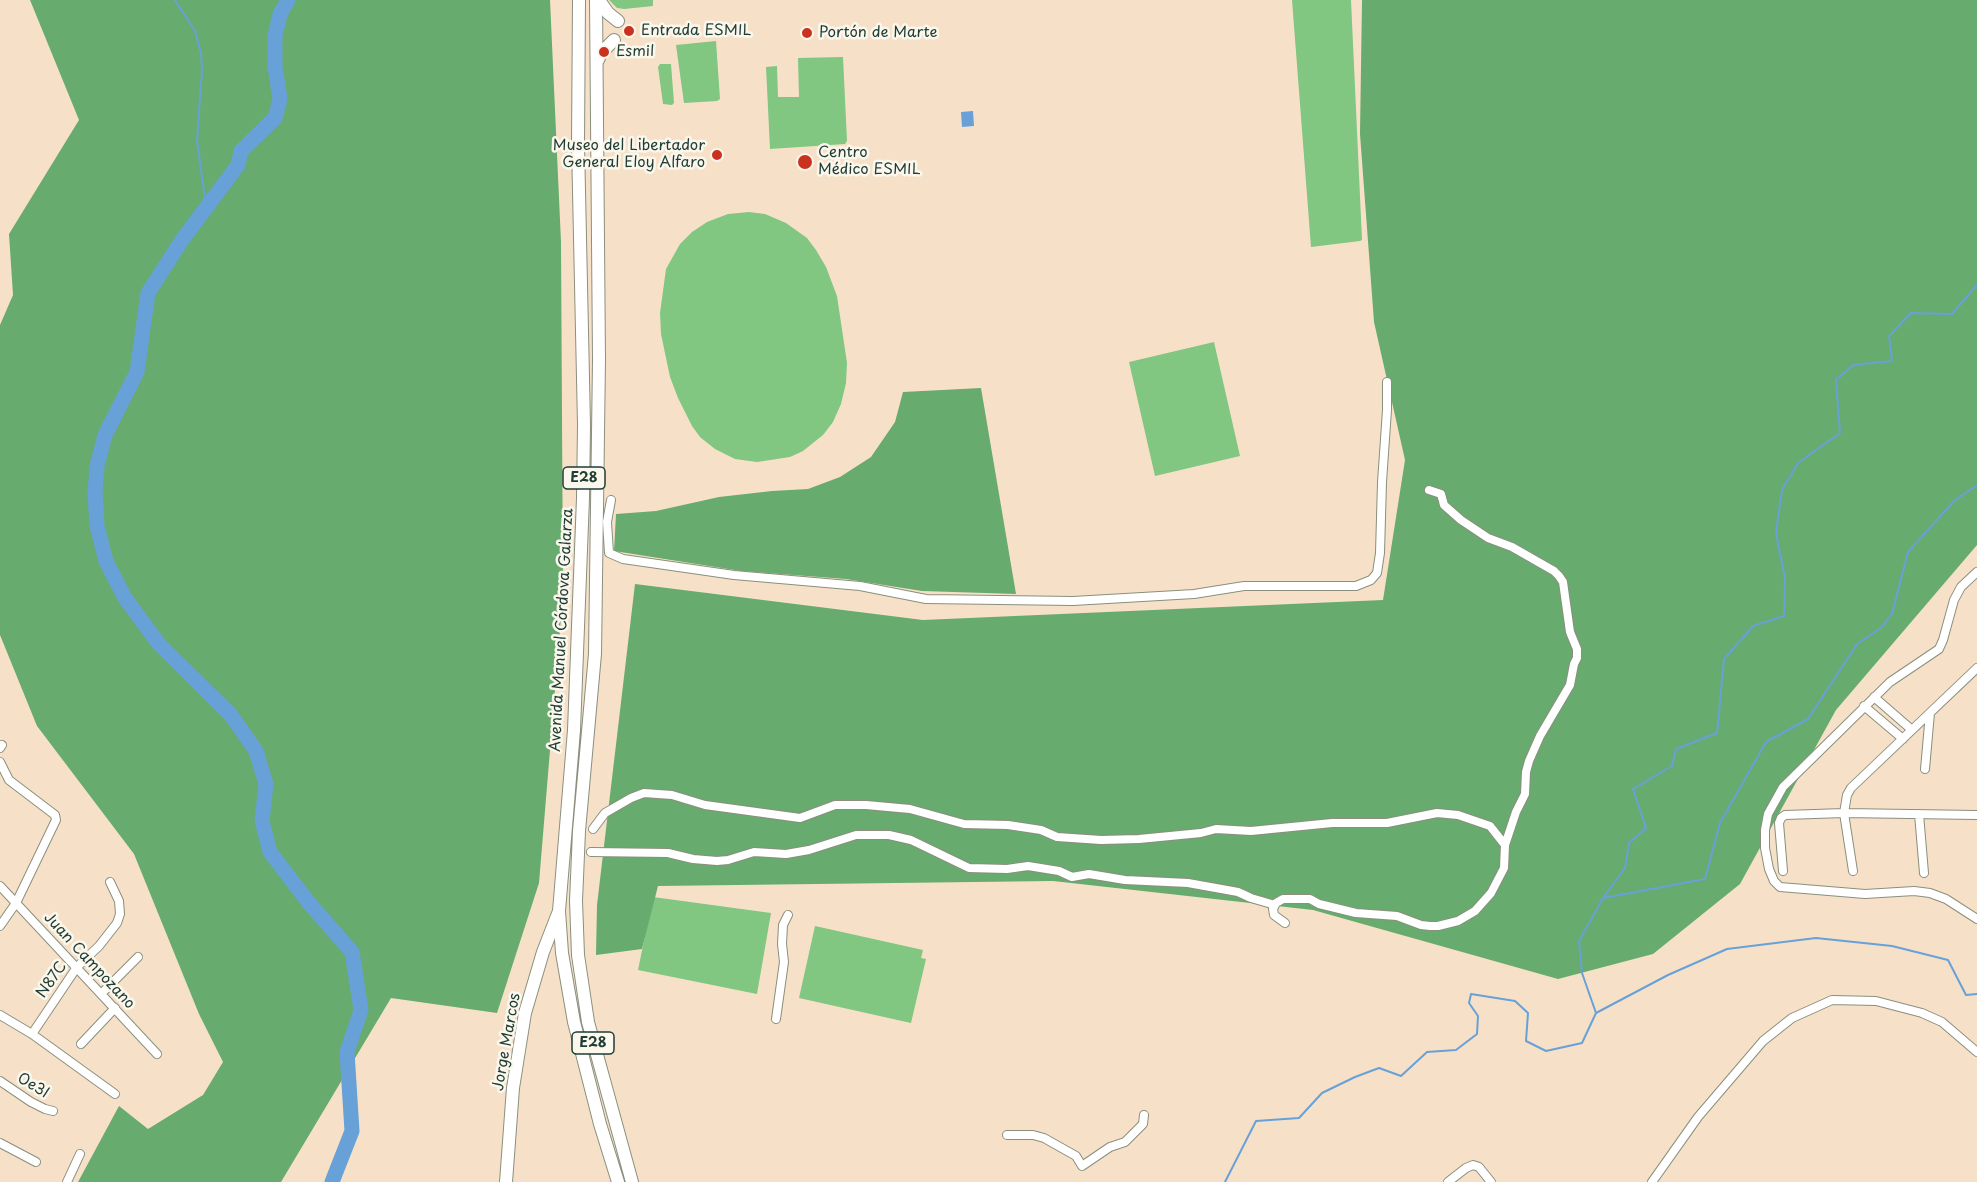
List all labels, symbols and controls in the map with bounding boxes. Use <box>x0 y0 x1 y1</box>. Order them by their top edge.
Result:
place label: Entrada ESMIL <box>641 22 751 40</box>
marker: Entrada ESMIL <box>622 24 636 38</box>
place label: Portón de Marte <box>819 24 937 42</box>
marker: Portón de Marte <box>800 26 814 40</box>
place label: Esmil <box>616 43 654 61</box>
marker: Esmil <box>597 45 611 59</box>
place label: Museo del Libertador General Eloy Alfaro <box>553 137 705 172</box>
place label: Centro Médico ESMIL <box>818 144 920 179</box>
marker: Museo del Libertador General Eloy Alfaro <box>710 148 724 162</box>
marker: Centro Médico ESMIL <box>796 153 814 171</box>
road number: E28 <box>563 467 605 489</box>
street label: Avenida Manuel Córdova Galarza <box>547 508 577 752</box>
street label: Juan Campozano <box>40 909 138 1013</box>
street label: N87C <box>33 958 71 1002</box>
street label: Jorge Marcos <box>490 992 524 1092</box>
road number: E28 <box>572 1032 614 1054</box>
street label: Oe3I <box>14 1069 52 1103</box>

